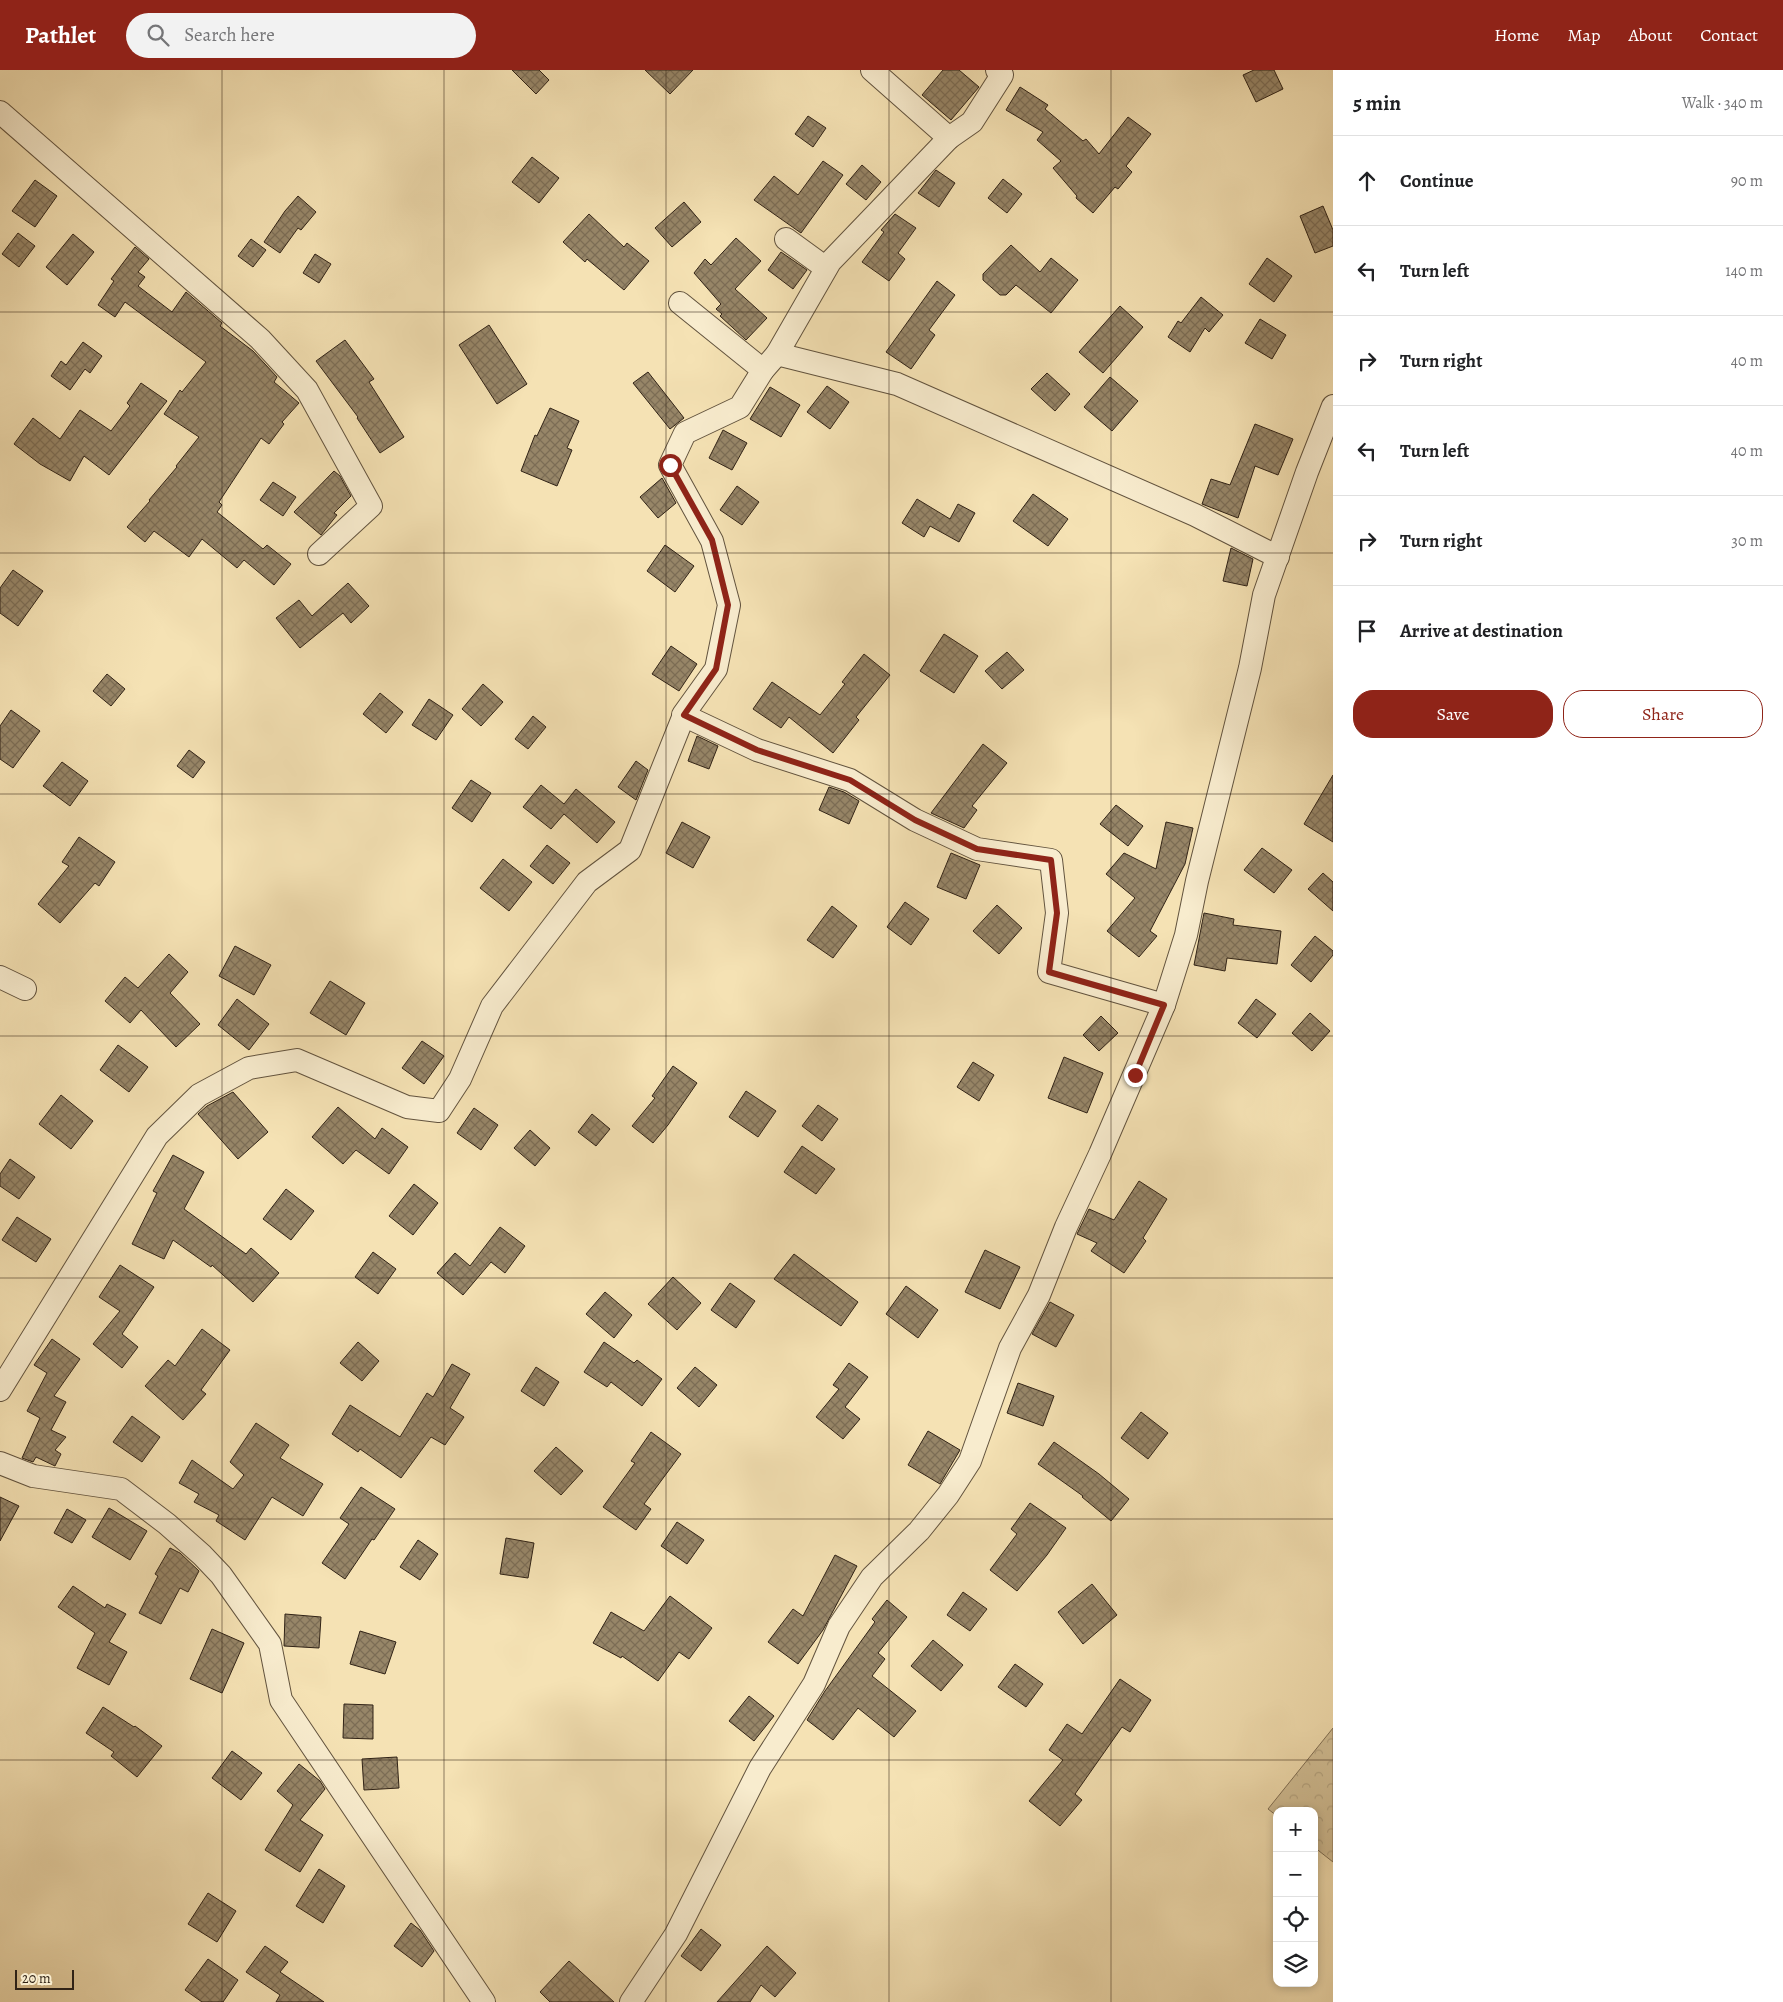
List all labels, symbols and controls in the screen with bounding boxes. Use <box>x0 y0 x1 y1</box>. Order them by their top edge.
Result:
search box <box>126 13 476 58</box>
text: Pathlet <box>25 19 96 51</box>
icon: search <box>144 21 172 49</box>
text: Search here <box>184 22 275 48</box>
text: Home <box>1494 23 1539 47</box>
text: Map <box>1567 23 1600 47</box>
text: About <box>1628 23 1672 47</box>
text: Contact <box>1700 23 1758 47</box>
text: 5 min <box>1353 89 1401 117</box>
text: Walk · 340 m <box>1682 92 1763 114</box>
icon: ahead <box>1353 167 1381 195</box>
text: Continue <box>1400 168 1474 194</box>
text: 90 m <box>1731 170 1763 192</box>
icon: left <box>1353 257 1381 285</box>
text: Turn left <box>1400 258 1469 284</box>
text: 140 m <box>1725 260 1763 282</box>
icon: right <box>1353 347 1381 375</box>
text: Turn right <box>1400 348 1482 374</box>
text: 40 m <box>1731 350 1763 372</box>
icon: left <box>1353 437 1381 465</box>
text: Turn left <box>1400 438 1469 464</box>
text: 40 m <box>1731 440 1763 462</box>
route start <box>659 454 682 477</box>
icon: right <box>1353 527 1381 555</box>
text: Turn right <box>1400 528 1482 554</box>
text: 30 m <box>1731 530 1763 552</box>
icon: arrive <box>1353 617 1381 645</box>
text: Arrive at destination <box>1400 618 1563 644</box>
button: Save <box>1353 690 1553 738</box>
button: Share <box>1563 690 1763 738</box>
route end <box>1124 1064 1147 1087</box>
map controls <box>1273 1807 1318 1987</box>
button: + <box>1273 1807 1318 1852</box>
button: − <box>1273 1852 1318 1897</box>
button: locate <box>1273 1897 1318 1942</box>
button: layers <box>1273 1942 1318 1987</box>
scale bar <box>15 1967 74 1990</box>
text: 20 m <box>22 1969 51 1988</box>

